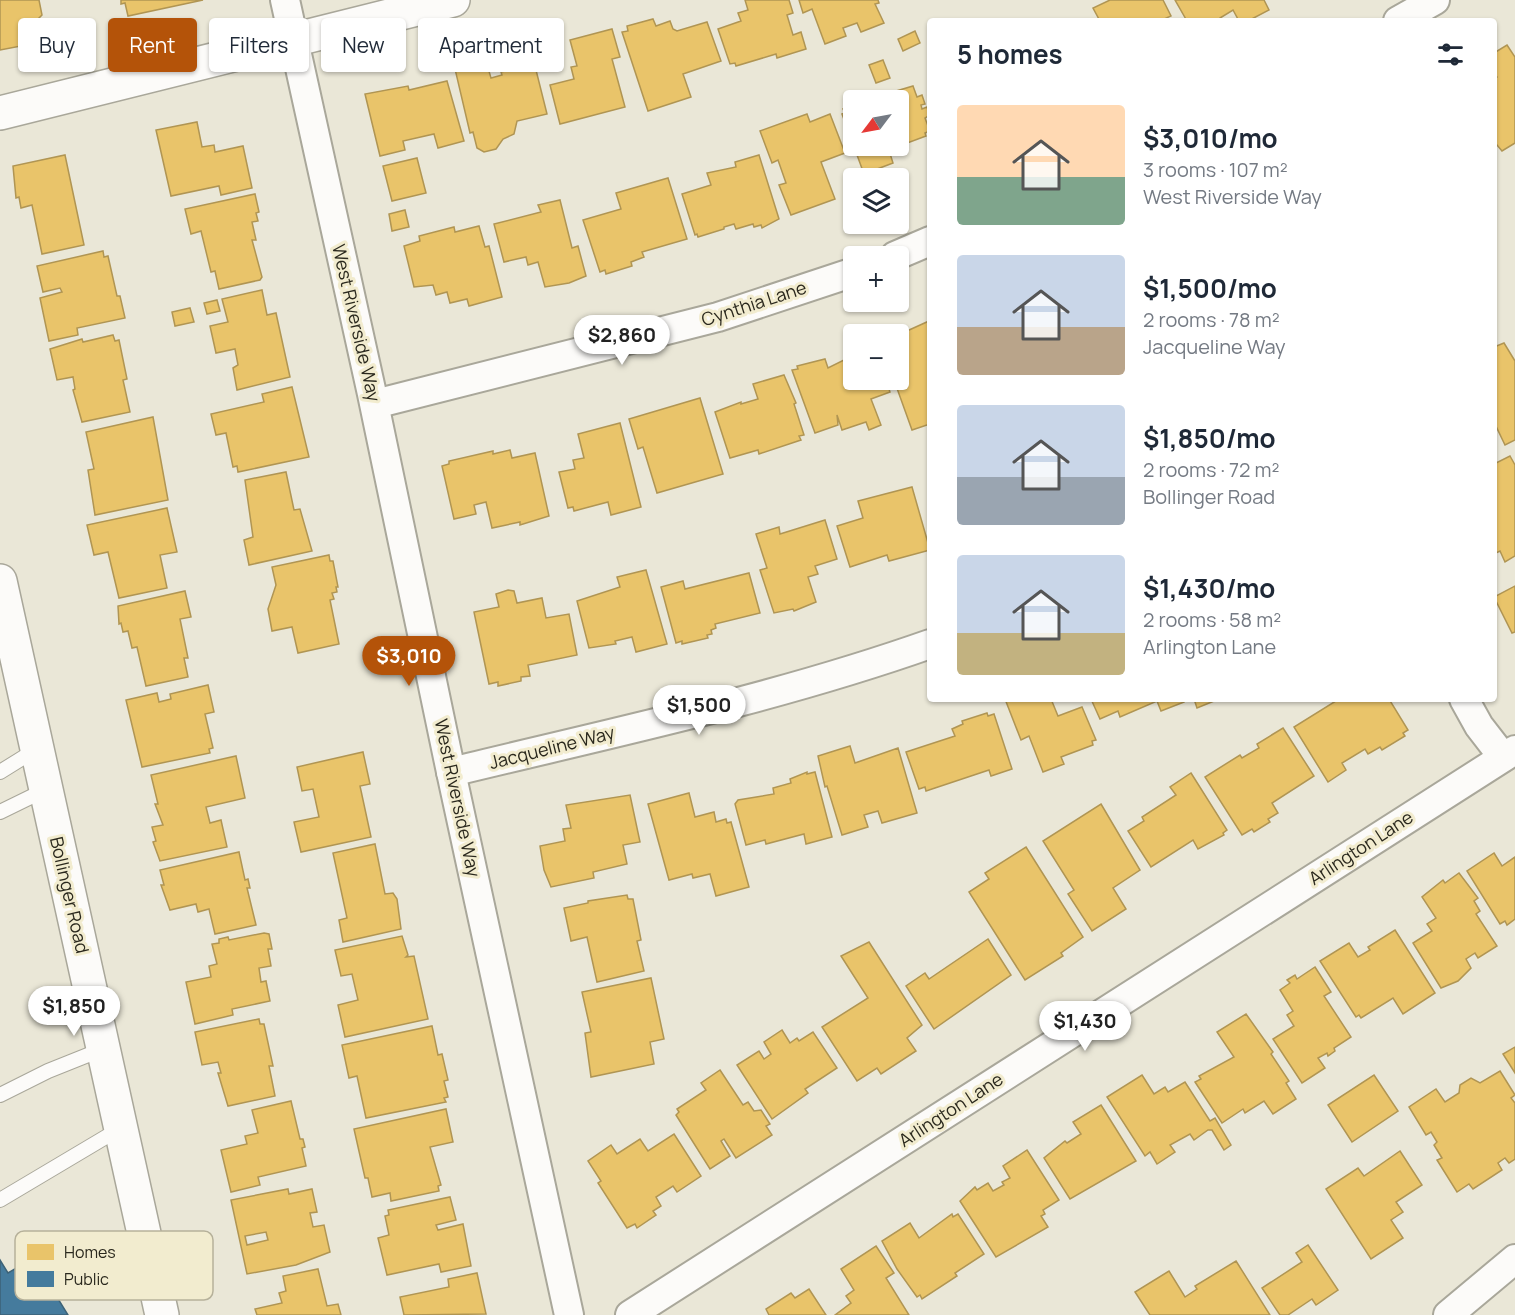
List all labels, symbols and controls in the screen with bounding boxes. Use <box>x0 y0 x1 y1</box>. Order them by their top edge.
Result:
chip: Buy <box>18 18 96 72</box>
chip: Rent <box>108 18 197 72</box>
chip: Filters <box>209 18 309 72</box>
chip: New <box>321 18 406 72</box>
chip: Apartment <box>418 18 564 72</box>
text: 5 homes <box>957 36 1063 72</box>
icon: filters <box>1434 38 1467 71</box>
north arrow <box>843 90 909 156</box>
map controls <box>843 90 909 390</box>
text: $3,010/mo <box>1143 120 1278 156</box>
icon: home <box>1005 129 1077 201</box>
text: 3 rooms · 107 m² <box>1143 156 1288 183</box>
button: layers <box>843 168 909 234</box>
text: West Riverside Way <box>1143 183 1322 210</box>
street label: West Riverside Way <box>327 242 387 404</box>
button: + <box>843 246 909 312</box>
text: $1,500/mo <box>1143 270 1277 306</box>
street label: Cynthia Lane <box>698 275 809 331</box>
icon: home <box>1005 279 1077 351</box>
text: 2 rooms · 78 m² <box>1143 306 1280 333</box>
pin: $2,860 <box>573 315 671 366</box>
text: $2,860 <box>588 321 656 348</box>
button: − <box>843 324 909 390</box>
text: Jacqueline Way <box>1143 333 1286 360</box>
text: $1,850/mo <box>1143 420 1276 456</box>
icon: home <box>1005 429 1077 501</box>
text: 2 rooms · 72 m² <box>1143 456 1279 483</box>
text: Bollinger Road <box>1143 483 1275 510</box>
text: $1,430/mo <box>1143 570 1275 606</box>
icon: home <box>1005 579 1077 651</box>
text: 2 rooms · 58 m² <box>1143 606 1281 633</box>
text: Arlington Lane <box>1143 633 1276 660</box>
pin: $3,010 <box>360 636 458 687</box>
text: $3,010 <box>376 642 442 669</box>
pin: $1,500 <box>650 685 748 736</box>
text: $1,500 <box>667 691 731 718</box>
street label: West Riverside Way <box>430 717 487 879</box>
street label: Jacqueline Way <box>487 720 617 774</box>
street label: Arlington Lane <box>1304 804 1417 890</box>
street label: Bollinger Road <box>45 834 95 955</box>
pin: $1,850 <box>25 986 123 1037</box>
text: $1,850 <box>42 992 106 1019</box>
pin: $1,430 <box>1036 1001 1134 1052</box>
text: $1,430 <box>1053 1007 1117 1034</box>
street label: Arlington Lane <box>894 1066 1007 1152</box>
legend <box>15 1231 213 1300</box>
text: Homes <box>64 1241 116 1263</box>
text: Public <box>64 1268 109 1290</box>

